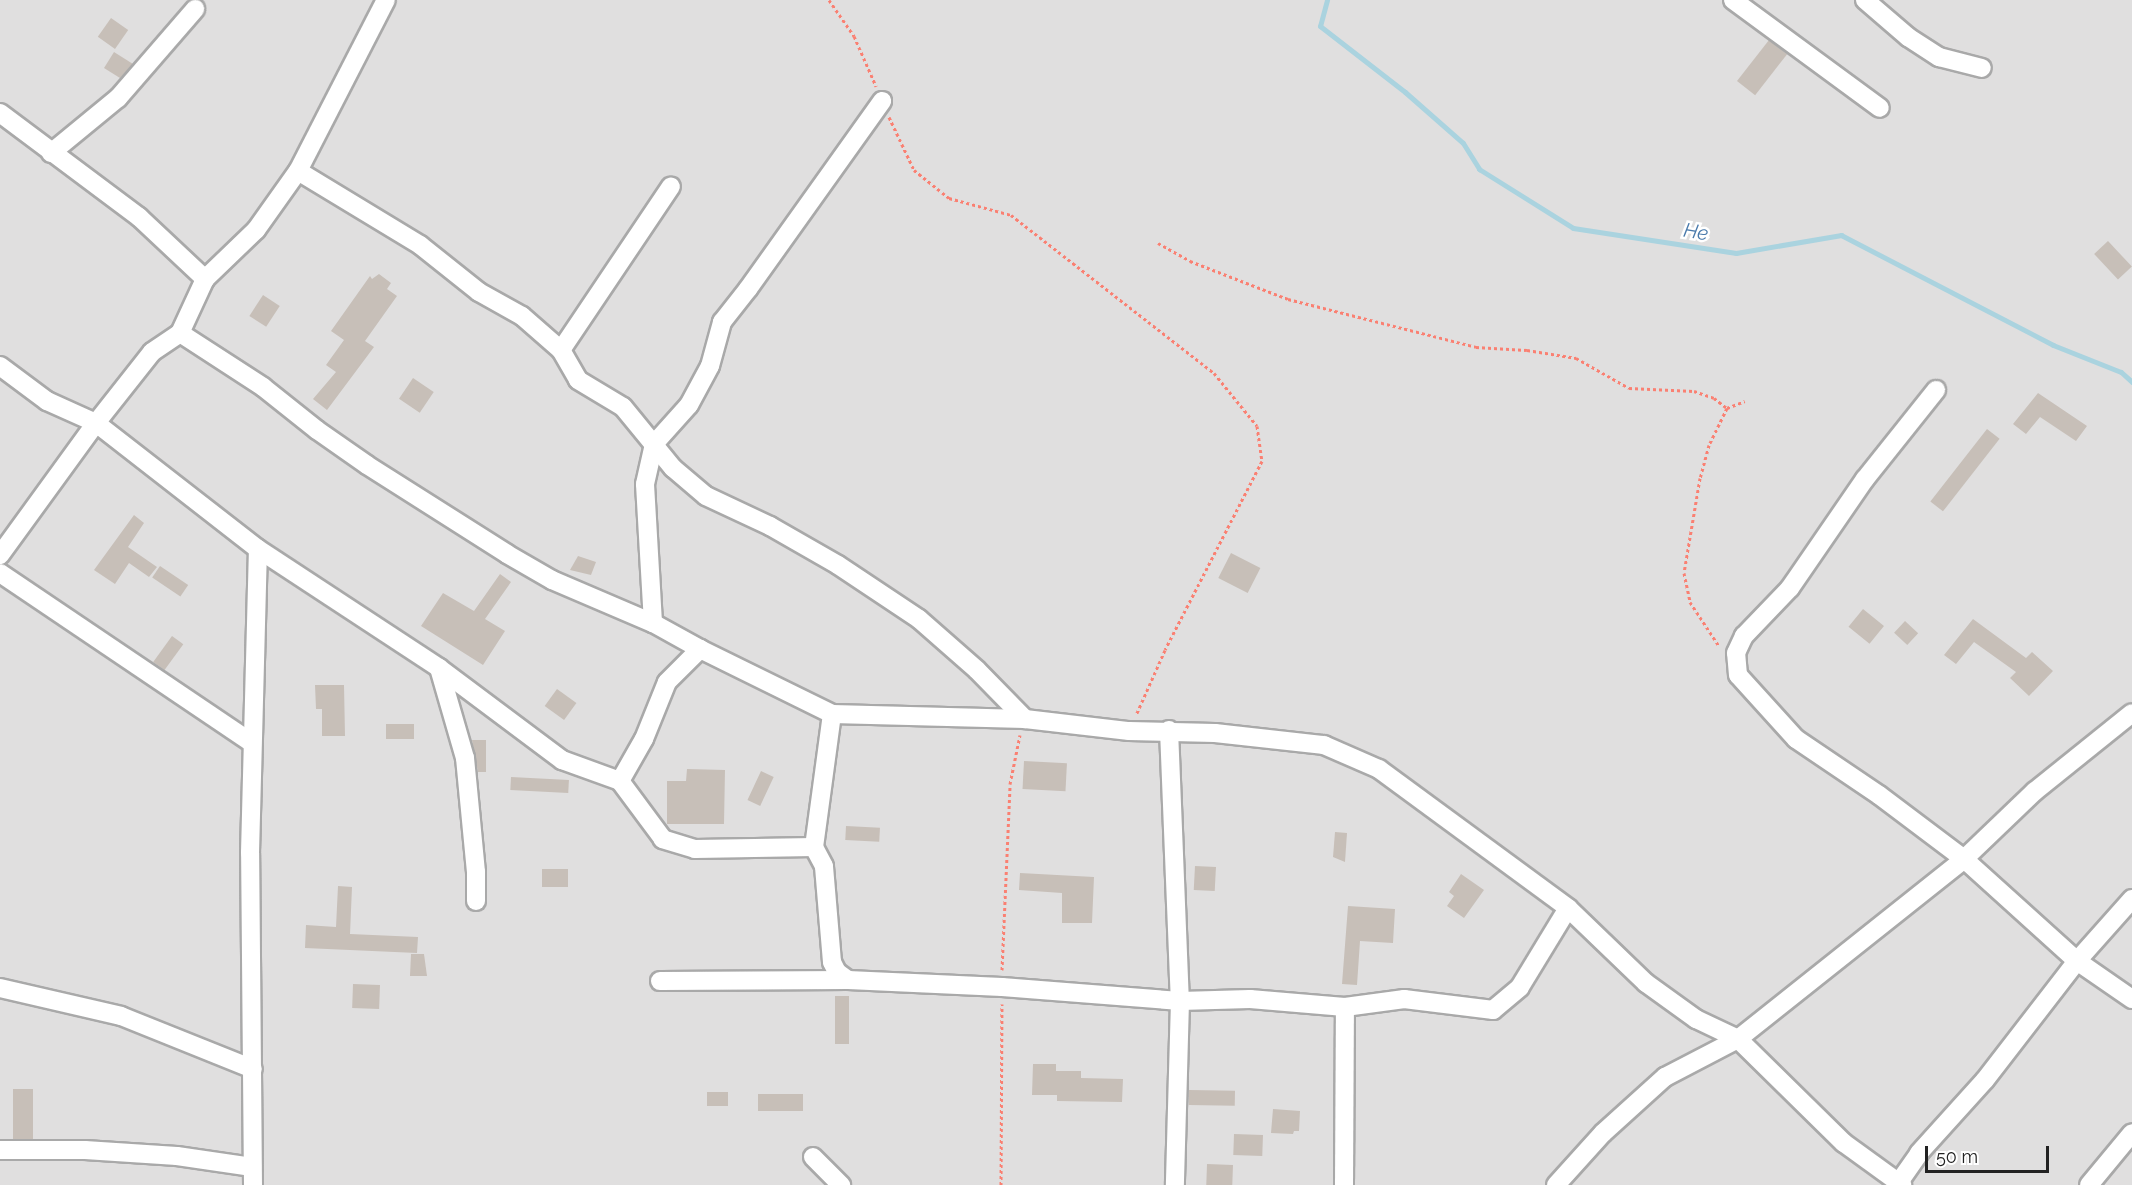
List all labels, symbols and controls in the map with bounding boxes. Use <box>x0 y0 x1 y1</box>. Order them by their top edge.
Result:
water label: He <box>1682 218 1710 246</box>
scale bar <box>1928 1134 2052 1172</box>
text: 50 m <box>1936 1146 1978 1167</box>

